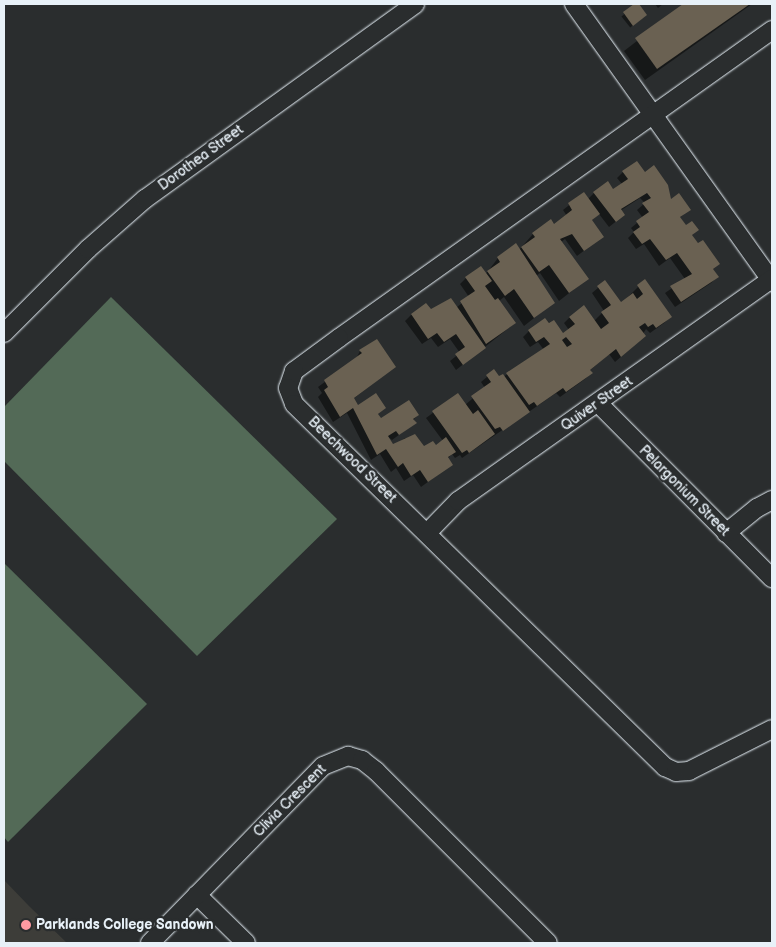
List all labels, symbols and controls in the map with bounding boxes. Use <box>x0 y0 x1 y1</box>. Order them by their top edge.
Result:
street label: Dorothea Street <box>155 122 247 194</box>
street label: Quiver Street <box>558 373 636 435</box>
street label: Beechwood Street <box>304 413 400 507</box>
street label: Pelargonium Street <box>635 442 733 540</box>
street label: Clivia Crescent <box>250 761 330 841</box>
place label: Parklands College Sandown <box>36 917 214 933</box>
marker: Parklands College Sandown <box>20 919 32 931</box>

